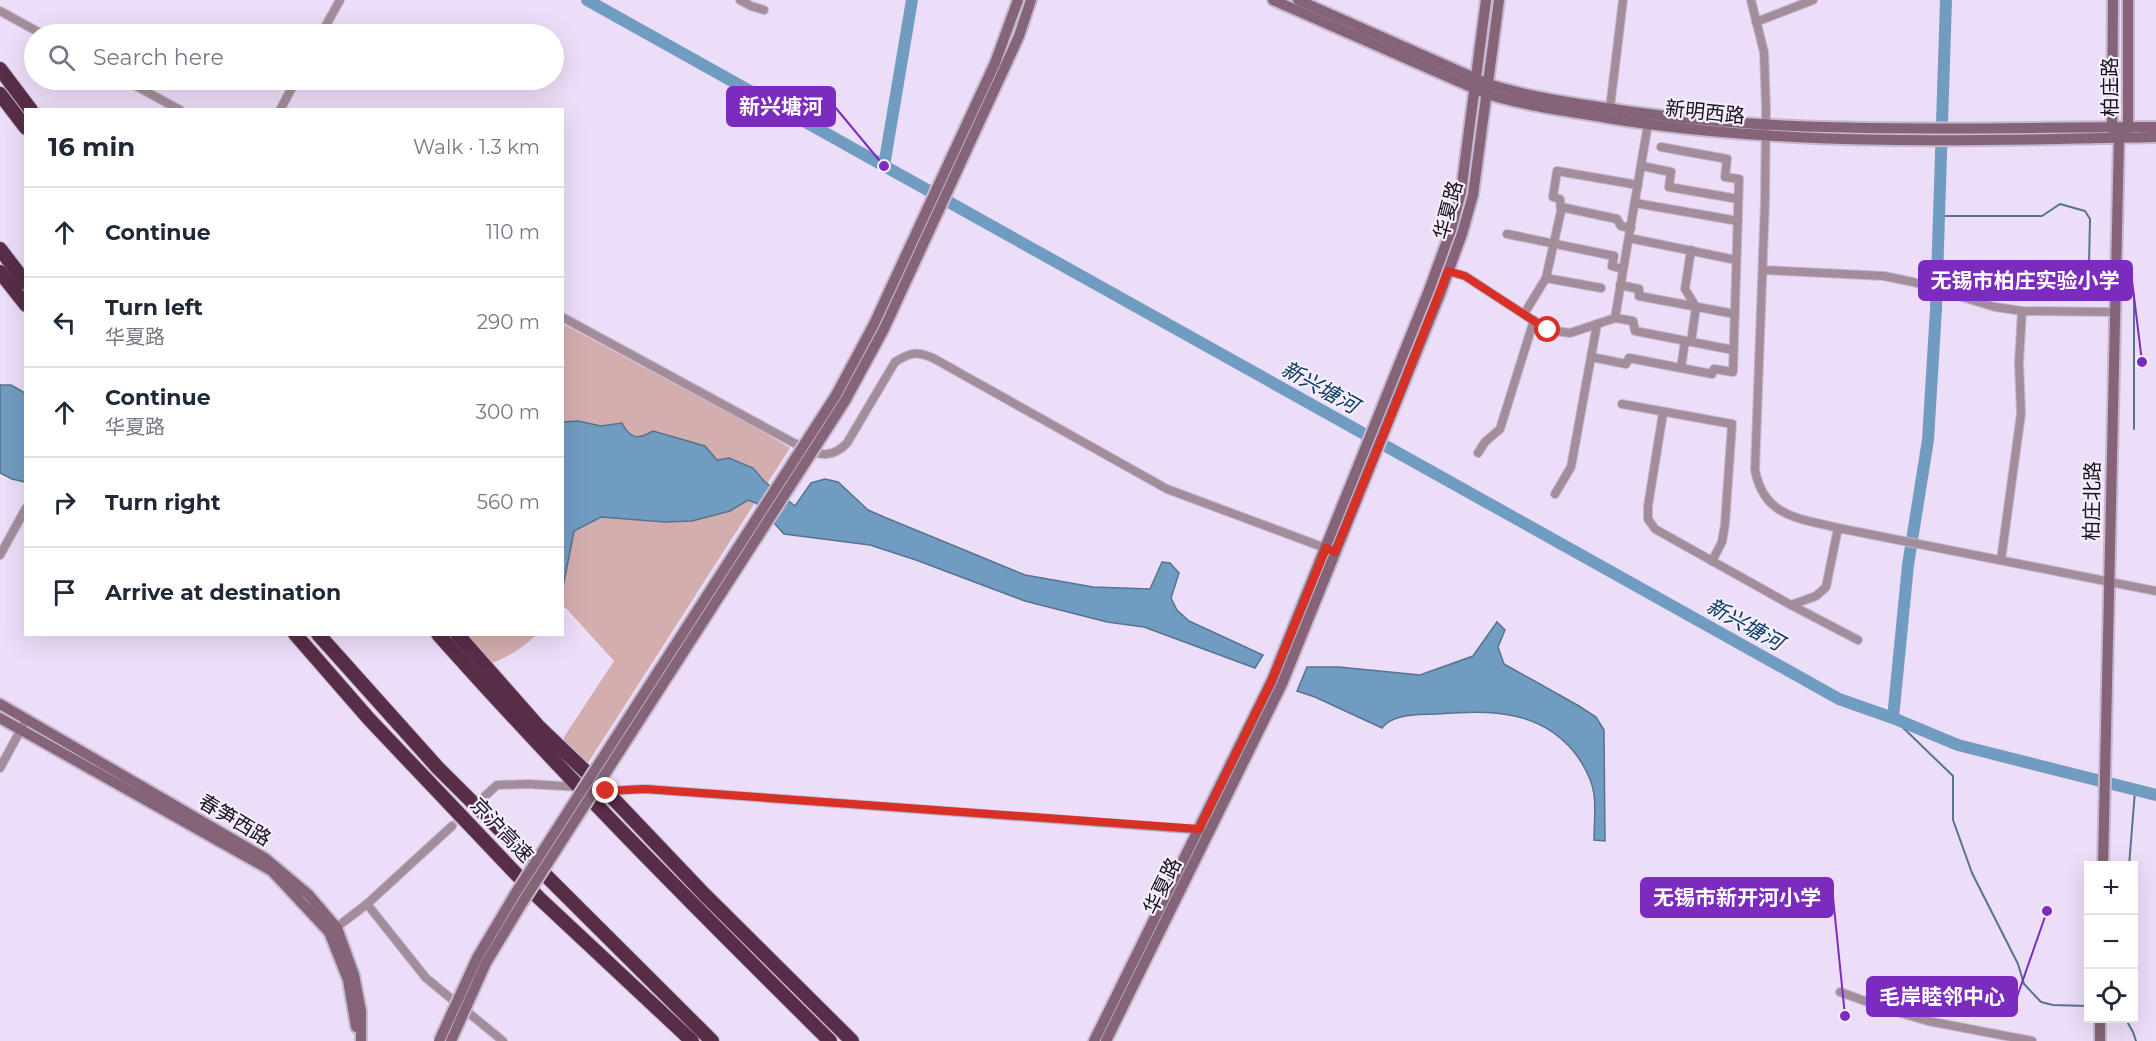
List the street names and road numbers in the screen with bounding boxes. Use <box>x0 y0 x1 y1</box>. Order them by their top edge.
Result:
street label: 柏庄路 <box>2098 57 2122 117</box>
street label: 新明西路 <box>1664 96 1746 128</box>
street label: 华夏路 <box>1429 178 1467 242</box>
street label: 柏庄北路 <box>2079 461 2105 541</box>
street label: 春笋西路 <box>195 789 275 851</box>
street label: 京沪高速 <box>466 793 538 867</box>
street label: 华夏路 <box>1138 854 1186 918</box>

